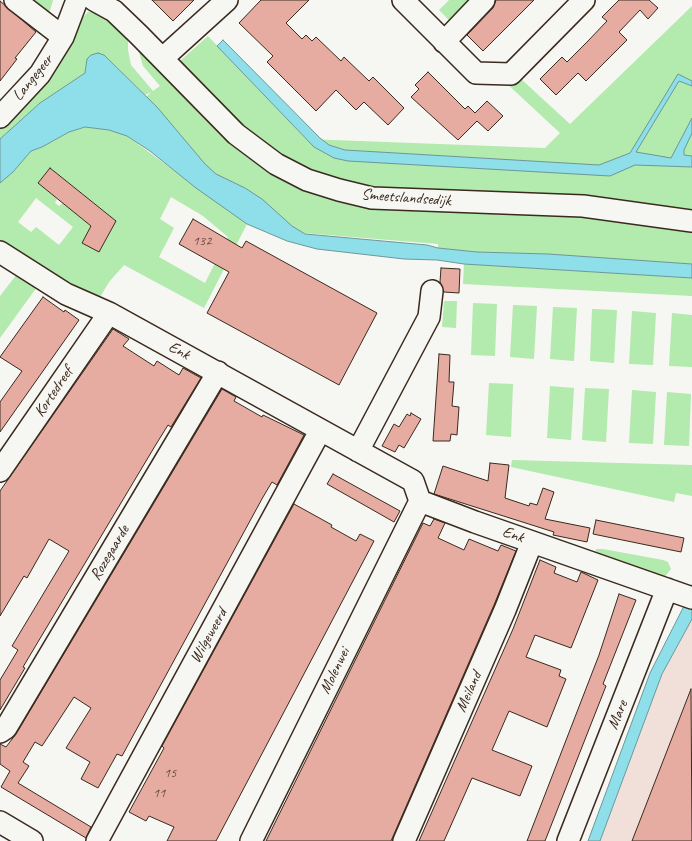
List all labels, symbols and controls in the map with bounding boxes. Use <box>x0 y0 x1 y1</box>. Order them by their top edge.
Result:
street label: Langegeer <box>9 51 57 105</box>
street label: Smeetslandsedijk <box>361 185 451 211</box>
house number: 132 <box>193 233 211 249</box>
street label: Enk <box>165 337 193 365</box>
street label: Kortedreef <box>30 363 78 421</box>
street label: Rozegaarde <box>86 522 134 584</box>
street label: Enk <box>500 522 526 548</box>
street label: Wilgeweerd <box>186 605 232 667</box>
street label: Molenwei <box>316 645 354 697</box>
street label: Meiland <box>452 669 486 715</box>
street label: Mare <box>604 698 632 732</box>
house number: 15 <box>164 765 176 781</box>
house number: 11 <box>153 785 165 801</box>

